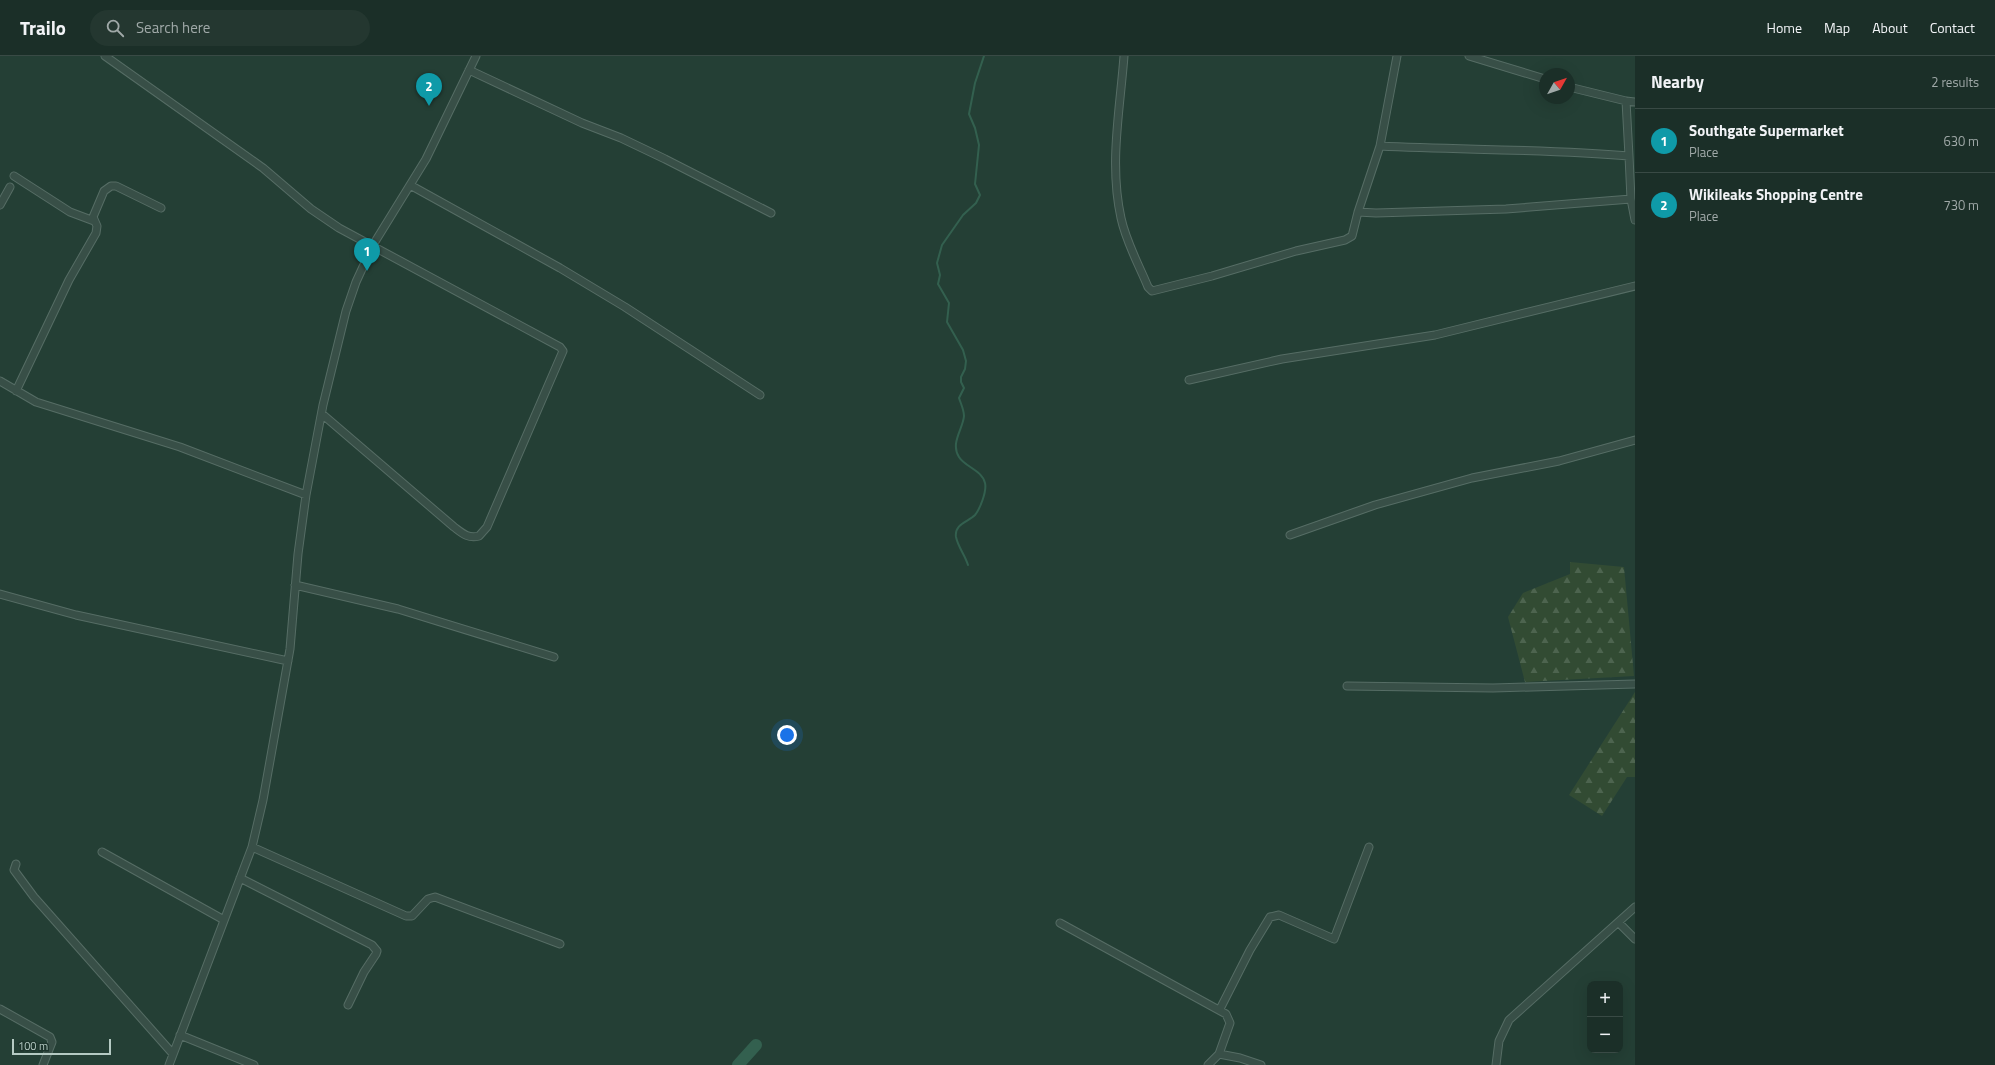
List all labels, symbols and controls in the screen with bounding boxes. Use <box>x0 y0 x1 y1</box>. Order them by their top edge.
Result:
search box <box>90 10 370 46</box>
text: Trailo <box>20 13 66 42</box>
text: Search here <box>136 16 210 39</box>
icon: search <box>104 17 126 39</box>
text: Home <box>1767 17 1802 38</box>
text: Map <box>1824 17 1850 38</box>
text: About <box>1872 17 1908 38</box>
text: Contact <box>1930 17 1975 38</box>
north arrow <box>1539 68 1575 104</box>
text: Nearby <box>1651 69 1704 95</box>
text: 2 results <box>1931 72 1979 92</box>
pin: 2 <box>416 73 442 106</box>
text: Southgate Supermarket <box>1689 119 1844 142</box>
text: 1 <box>1660 131 1668 151</box>
text: 630 m <box>1943 131 1979 151</box>
text: Place <box>1689 142 1718 162</box>
text: Wikileaks Shopping Centre <box>1689 183 1863 206</box>
text: 2 <box>1660 195 1668 215</box>
text: 730 m <box>1943 195 1979 215</box>
text: Place <box>1689 206 1718 226</box>
pin: 1 <box>354 238 380 271</box>
your location <box>777 725 797 745</box>
map controls <box>1587 981 1623 1053</box>
button: + <box>1587 981 1623 1017</box>
button: − <box>1587 1017 1623 1053</box>
scale bar <box>12 1037 111 1056</box>
text: 100 m <box>18 1038 48 1054</box>

